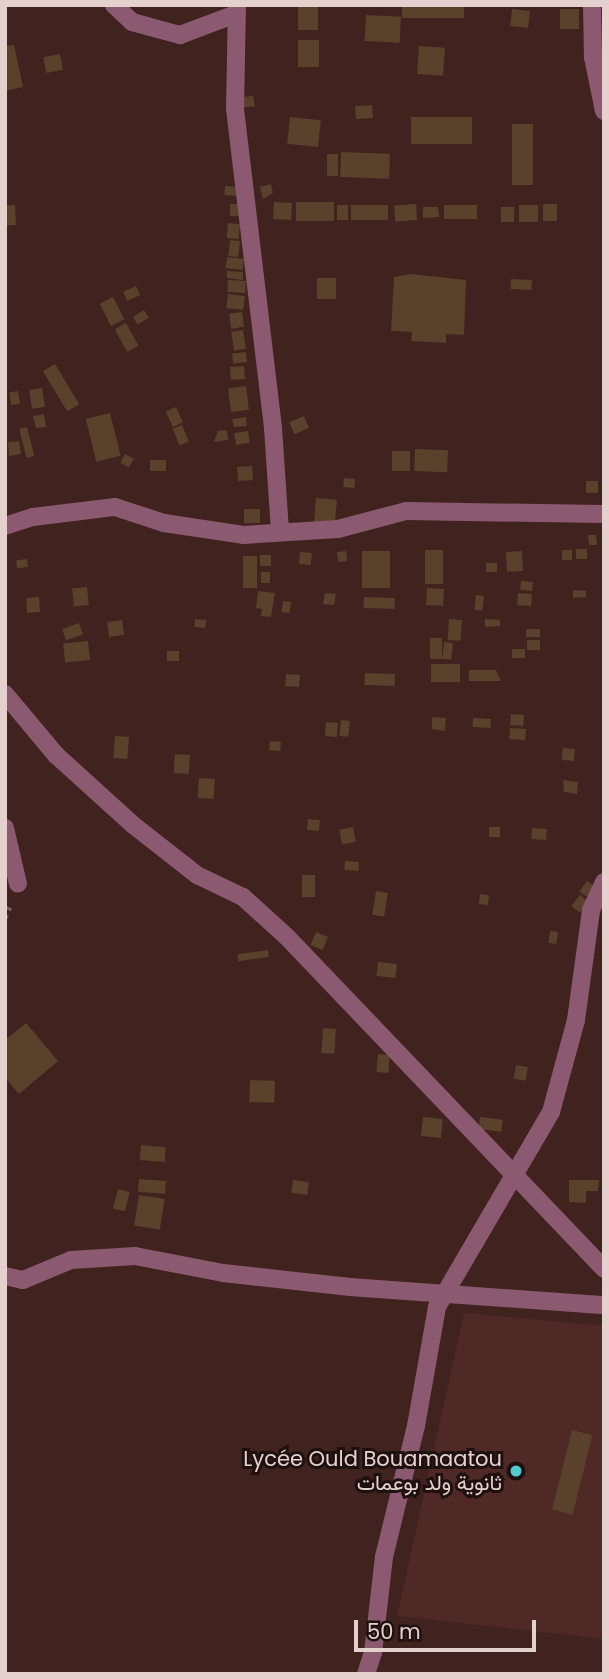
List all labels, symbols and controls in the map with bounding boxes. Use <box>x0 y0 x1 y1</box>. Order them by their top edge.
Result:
place label: Lycée Ould Bouamaatou ثانوية ولد بوعمات <box>243 1446 502 1496</box>
marker: Lycée Ould Bouamaatou ثانوية ولد بوعمات <box>508 1463 524 1479</box>
scale bar <box>357 1606 539 1650</box>
text: 50 m <box>367 1617 421 1646</box>

